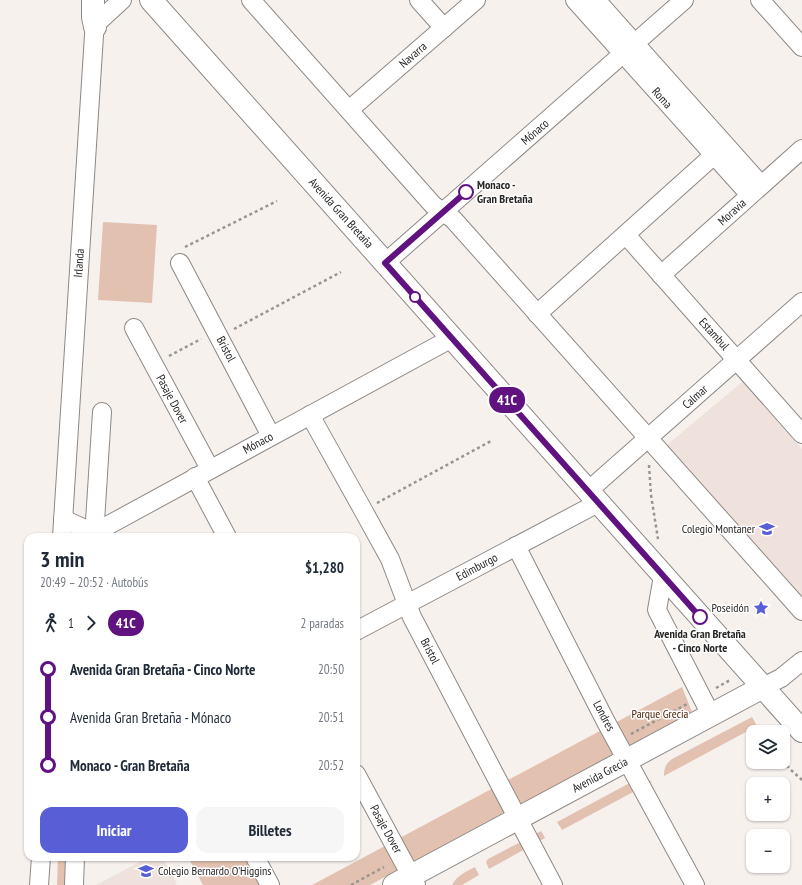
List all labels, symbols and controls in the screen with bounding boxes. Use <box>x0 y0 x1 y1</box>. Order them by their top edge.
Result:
street label: Navarra <box>396 38 430 71</box>
street label: Roma <box>649 84 676 111</box>
street label: Mónaco <box>518 115 552 148</box>
street label: Avenida Gran Bretaña <box>306 175 377 251</box>
place label: Monaco - Gran Bretaña <box>477 177 533 206</box>
marker: Monaco - Gran Bretaña <box>458 184 474 200</box>
street label: Moravia <box>714 195 749 228</box>
street label: Irlanda <box>70 248 87 278</box>
unlabelled marker <box>409 291 421 303</box>
street label: Estambul <box>696 314 733 353</box>
street label: Bristol <box>214 333 239 364</box>
street label: Pasaje Dover <box>153 372 192 426</box>
street label: Calmar <box>679 381 711 412</box>
line badge: 41C <box>484 387 530 413</box>
text: 41C <box>497 391 517 409</box>
street label: Mónaco <box>240 428 275 457</box>
school or university icon: Colegio Montaner <box>758 520 776 538</box>
place label: Colegio Montaner <box>682 521 756 536</box>
text: 3 min <box>40 545 84 573</box>
street label: Edimburgo <box>453 549 500 584</box>
text: $1,280 <box>305 558 344 577</box>
text: 20:49 – 20:52 · Autobús <box>40 574 148 591</box>
place icon: Poseidón <box>752 599 770 617</box>
place label: Poseidón <box>711 600 749 615</box>
marker: Avenida Gran Bretaña - Cinco Norte <box>692 609 708 625</box>
icon: walk <box>40 612 62 634</box>
icon: forward <box>80 612 102 634</box>
text: 41C <box>116 614 136 632</box>
text: 1 <box>68 615 74 632</box>
text: 2 paradas <box>301 615 344 632</box>
place label: Avenida Gran Bretaña - Cinco Norte <box>653 626 746 655</box>
street label: Bristol <box>418 635 443 666</box>
text: Avenida Gran Bretaña - Cinco Norte <box>70 660 256 679</box>
text: 20:50 <box>318 661 344 678</box>
street label: Londres <box>590 698 619 734</box>
park label: Parque Grecia <box>632 706 689 721</box>
text: Avenida Gran Bretaña - Mónaco <box>70 708 231 727</box>
text: 20:51 <box>318 709 344 726</box>
map controls <box>746 725 790 873</box>
button: layers <box>746 725 790 769</box>
street label: Avenida Grecia <box>569 754 630 796</box>
text: Monaco - Gran Bretaña <box>70 756 190 775</box>
text: 20:52 <box>318 757 344 774</box>
button: + <box>746 777 790 821</box>
street label: Pasaje Dover <box>367 802 406 856</box>
button: Iniciar <box>40 807 188 853</box>
button: Billetes <box>196 807 344 853</box>
button: − <box>746 829 790 873</box>
school or university icon: Colegio Bernardo O'Higgins <box>137 862 155 880</box>
place label: Colegio Bernardo O'Higgins <box>158 863 271 878</box>

